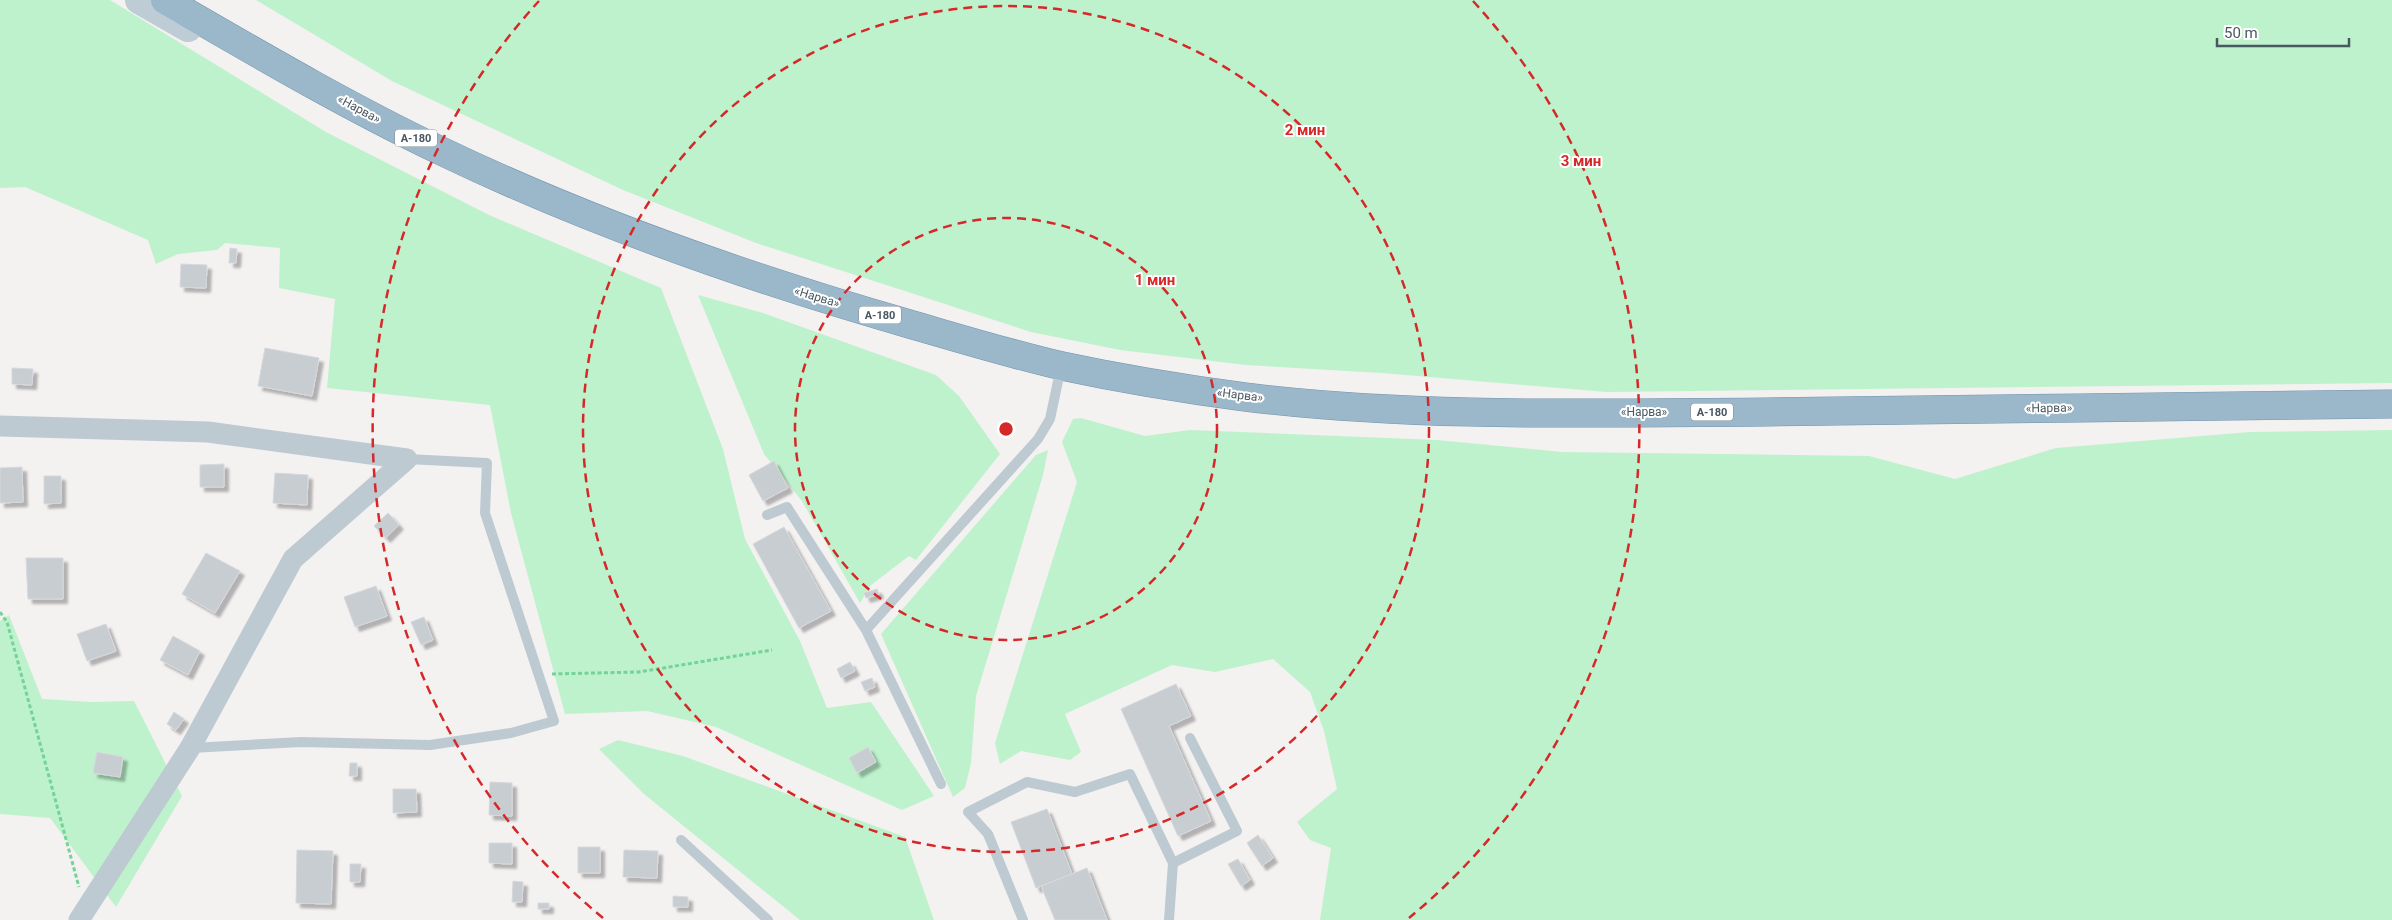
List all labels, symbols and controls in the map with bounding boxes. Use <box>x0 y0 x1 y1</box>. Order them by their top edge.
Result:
scale bar <box>2217 15 2350 47</box>
text: 50 m <box>2224 24 2258 42</box>
street label: «Нарва» <box>335 92 383 126</box>
text: 2 мин <box>1285 121 1325 139</box>
road number: А-180 <box>395 130 437 146</box>
text: 3 мин <box>1561 152 1601 170</box>
text: 1 мин <box>1135 271 1175 289</box>
street label: «Нарва» <box>793 284 842 311</box>
road number: А-180 <box>859 306 901 324</box>
street label: «Нарва» <box>1216 385 1264 405</box>
street label: «Нарва» <box>2026 401 2073 415</box>
road number: А-180 <box>1691 404 1733 421</box>
street label: «Нарва» <box>1621 405 1668 419</box>
centre of rings <box>997 420 1015 438</box>

